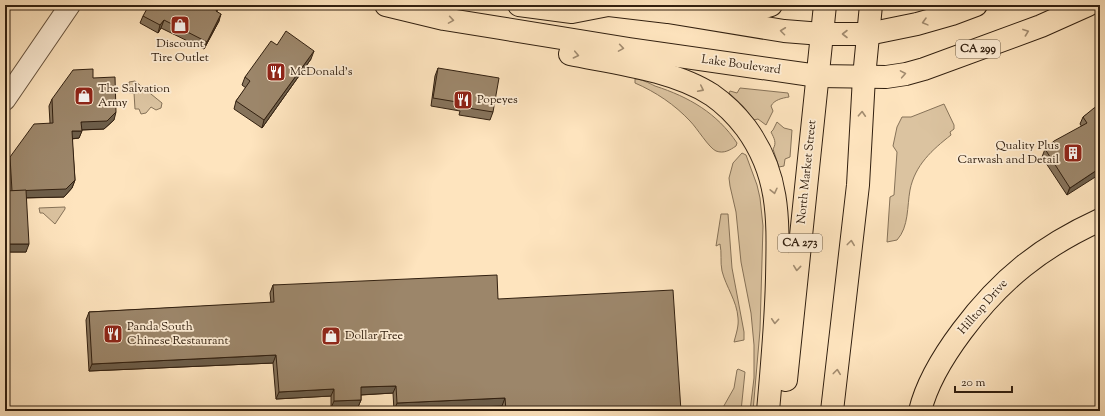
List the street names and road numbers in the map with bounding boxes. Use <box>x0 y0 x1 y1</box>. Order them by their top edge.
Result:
road number: CA 299 <box>956 40 1000 58</box>
street label: Lake Boulevard <box>700 51 782 79</box>
street label: North Market Street <box>793 119 821 225</box>
road number: CA 273 <box>778 234 822 252</box>
street label: Hilltop Drive <box>954 275 1012 339</box>

